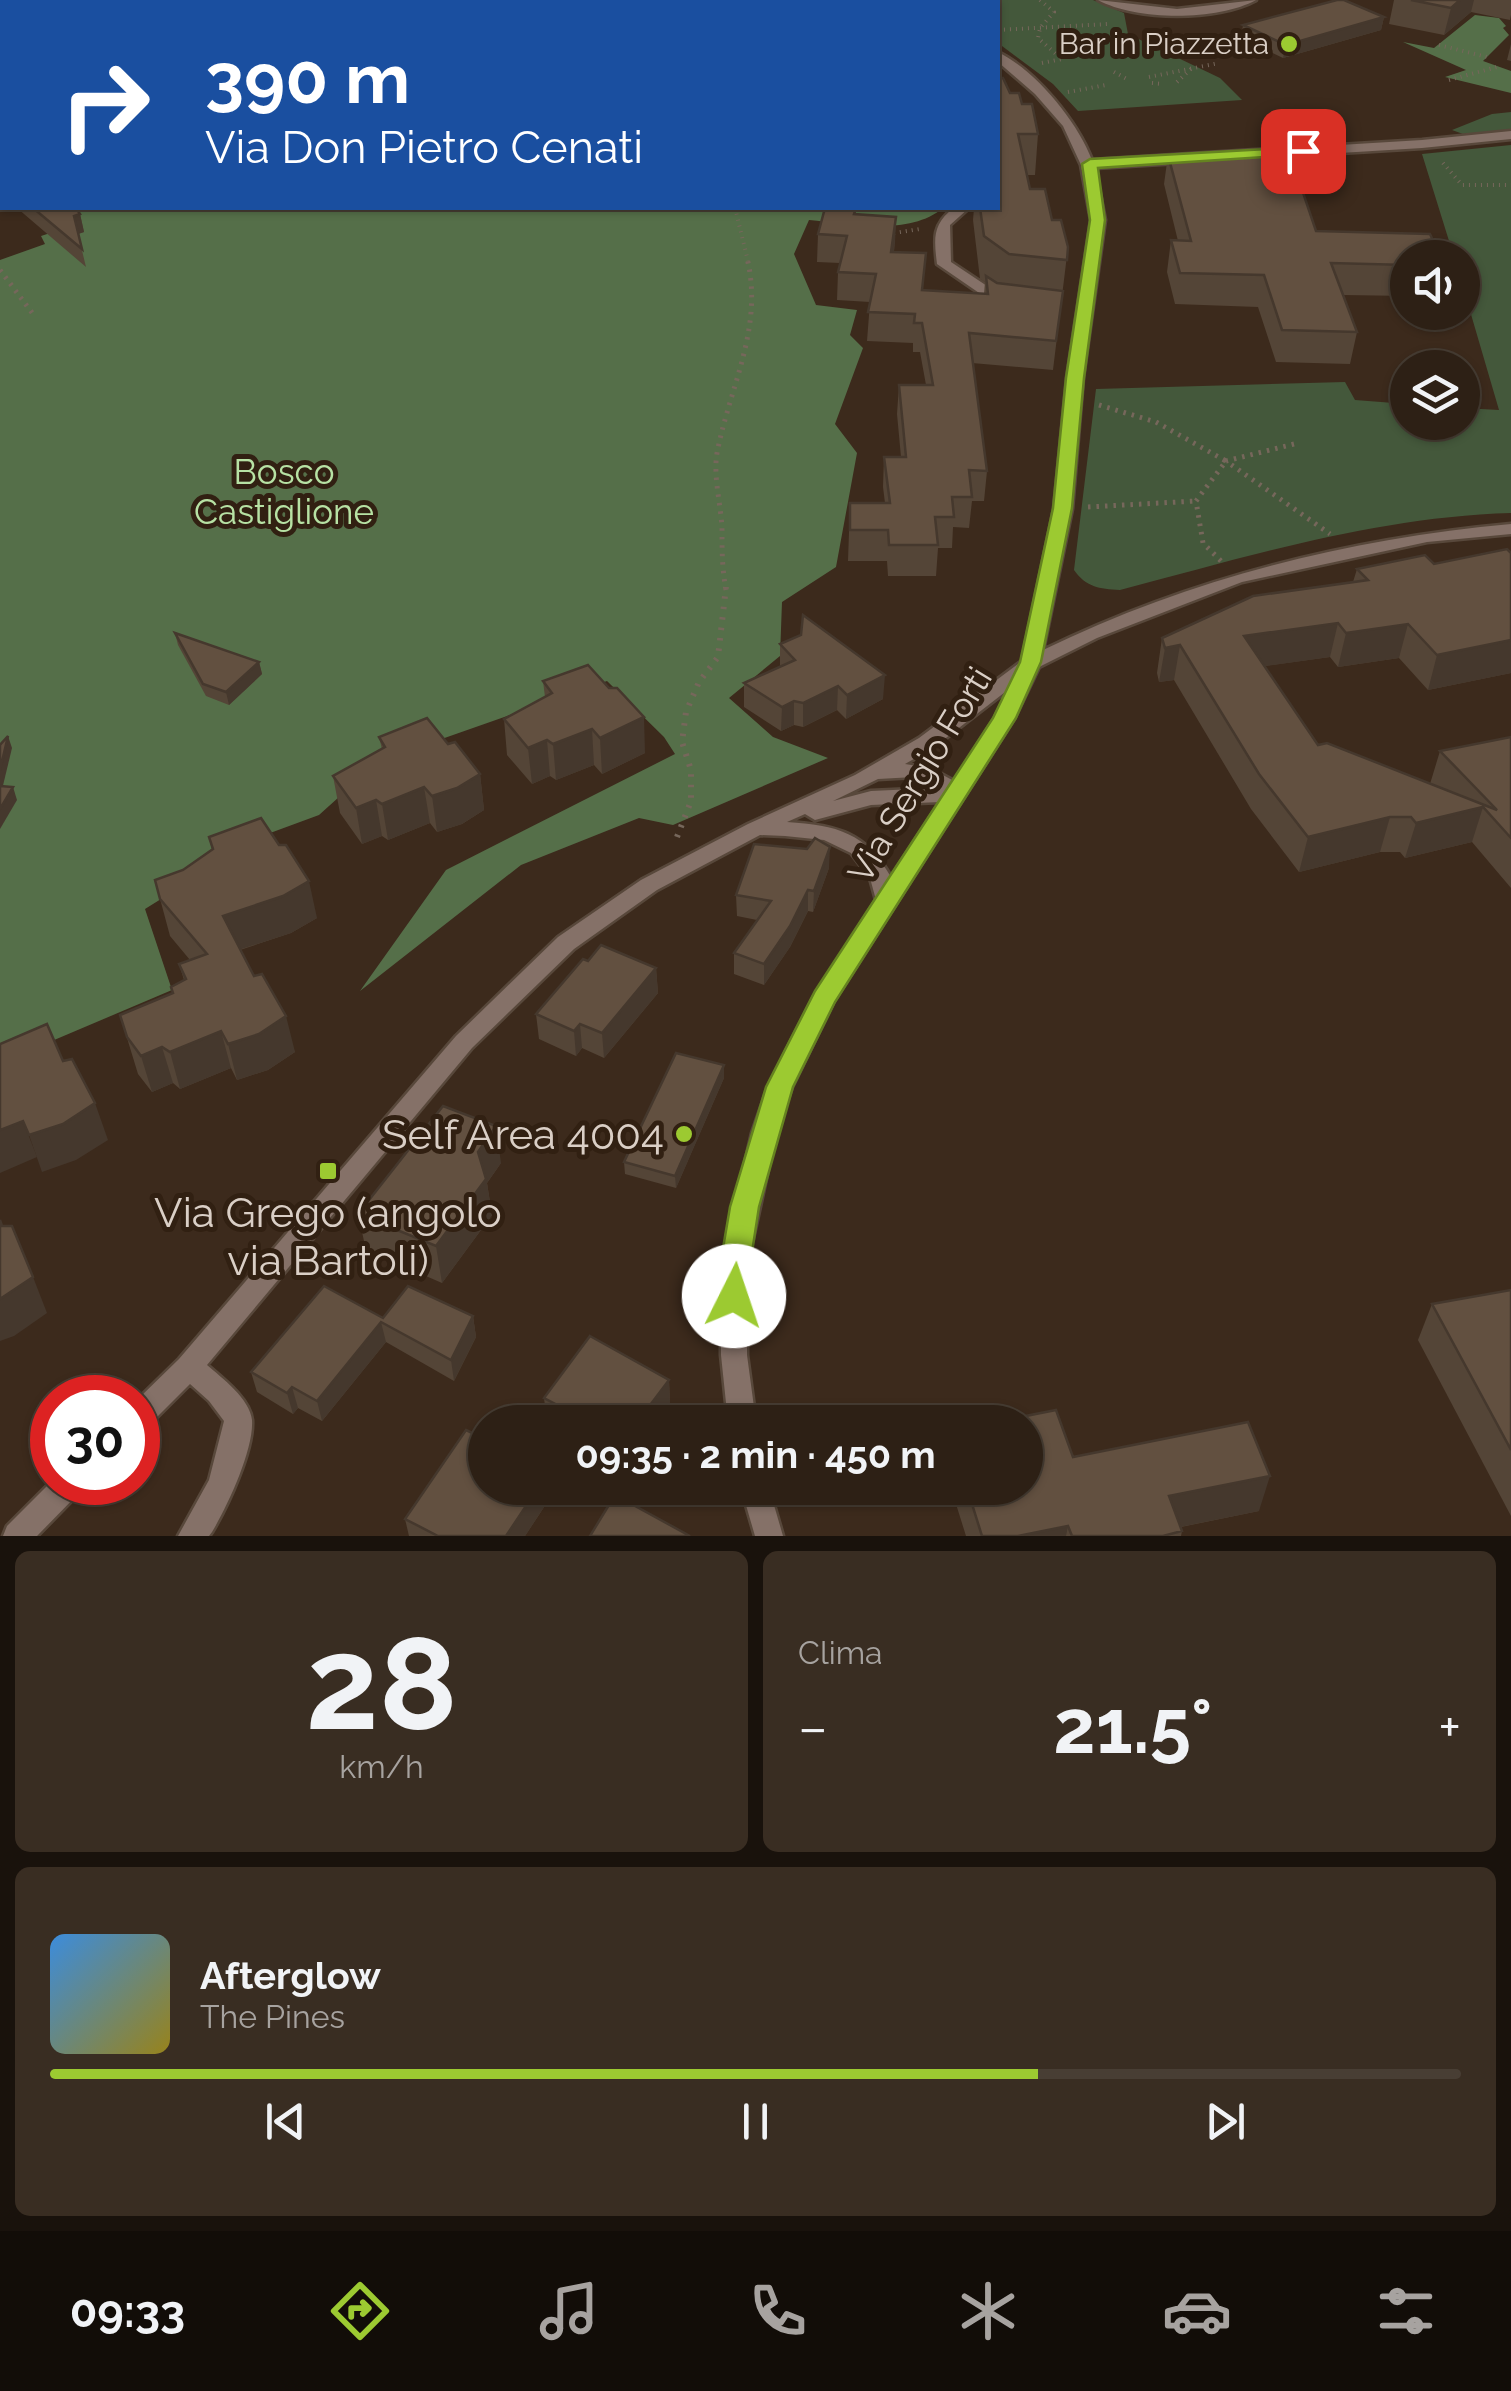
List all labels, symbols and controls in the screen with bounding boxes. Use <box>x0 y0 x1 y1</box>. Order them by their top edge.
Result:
place label: Bar in Piazzetta <box>1059 26 1269 61</box>
marker: Bar in Piazzetta <box>1278 33 1300 55</box>
text: 390 m <box>205 37 410 119</box>
icon: right <box>40 40 170 170</box>
pin <box>1261 109 1346 194</box>
text: Via Don Pietro Cenati <box>205 121 643 174</box>
icon: arrive <box>1276 124 1331 179</box>
map controls <box>1390 240 1480 440</box>
button: sound <box>1390 240 1480 330</box>
button: layers <box>1390 350 1480 440</box>
park label: Bosco Castiglione <box>194 451 374 532</box>
street label: Via Sergio Forti <box>839 660 1000 890</box>
place label: Self Area 4004 <box>382 1110 664 1159</box>
marker: Self Area 4004 <box>673 1123 695 1145</box>
marker: Via Grego (angolo via Bartoli) <box>317 1160 339 1182</box>
place label: Via Grego (angolo via Bartoli) <box>154 1188 502 1285</box>
position arrow <box>682 1244 786 1348</box>
speed limit sign: 30 <box>30 1375 160 1505</box>
text: 09:35 · 2 min · 450 m <box>575 1432 936 1477</box>
text: 28 <box>306 1607 457 1759</box>
text: Clima <box>798 1634 882 1671</box>
text: 21.5° <box>1053 1682 1212 1771</box>
text: − <box>798 1695 828 1760</box>
text: + <box>1438 1695 1461 1760</box>
text: km/h <box>339 1748 424 1785</box>
text: Afterglow <box>200 1953 381 1998</box>
text: The Pines <box>200 1998 345 2035</box>
icon: previous <box>258 2094 313 2149</box>
icon: pause <box>728 2094 783 2149</box>
icon: next <box>1198 2094 1253 2149</box>
icon: directions <box>325 2276 395 2346</box>
icon: music <box>534 2276 604 2346</box>
icon: phone <box>743 2276 813 2346</box>
icon: climate <box>953 2276 1023 2346</box>
icon: car <box>1162 2276 1232 2346</box>
icon: filters <box>1371 2276 1441 2346</box>
text: 09:33 <box>70 2285 185 2338</box>

